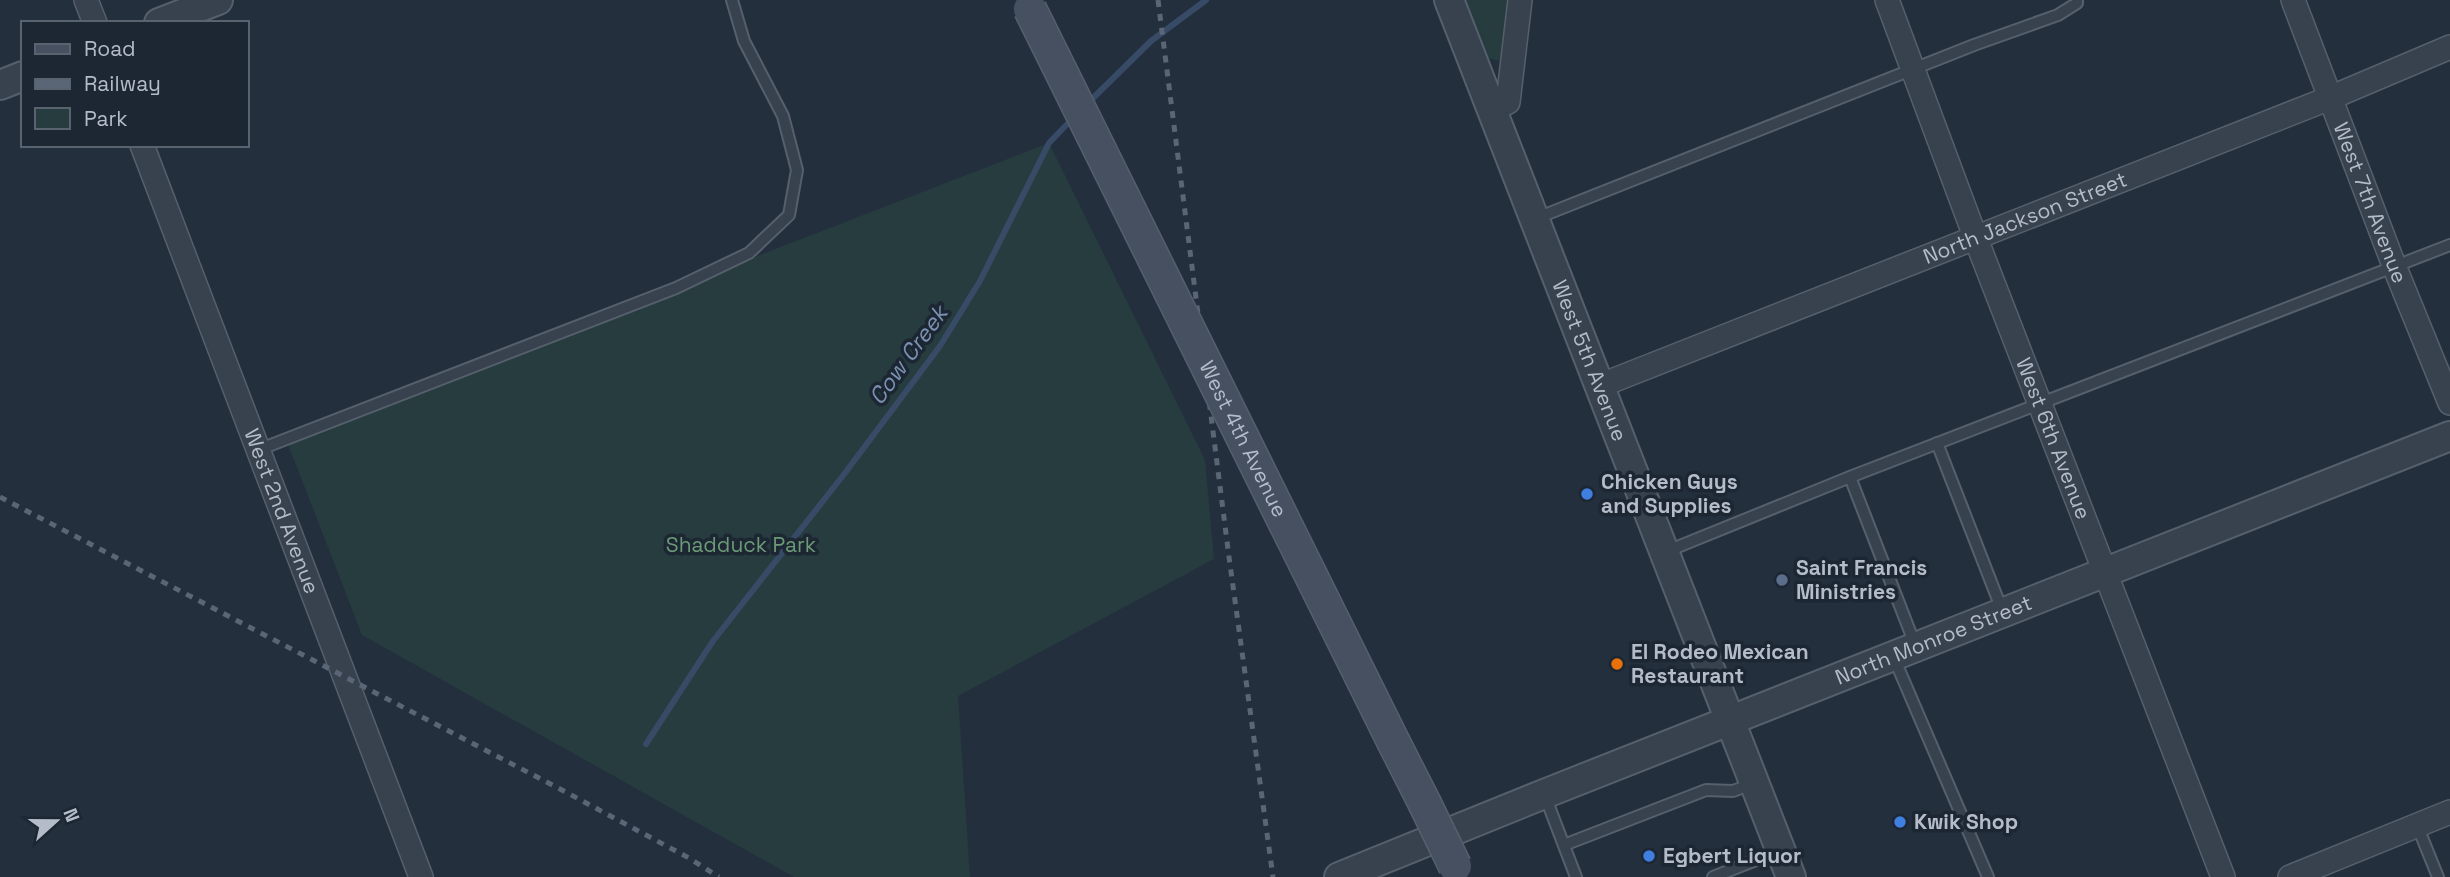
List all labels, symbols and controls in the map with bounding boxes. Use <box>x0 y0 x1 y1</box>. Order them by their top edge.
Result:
legend <box>21 21 248 147</box>
text: Road <box>84 35 136 62</box>
text: Railway <box>84 70 161 97</box>
text: Park <box>84 105 128 132</box>
street label: West 7th Avenue <box>2328 118 2414 287</box>
street label: North Jackson Street <box>1919 165 2131 270</box>
street label: West 5th Avenue <box>1546 276 1634 445</box>
water label: Cow Creek <box>862 297 956 411</box>
street label: West 6th Avenue <box>2010 354 2097 523</box>
street label: West 4th Avenue <box>1194 356 1294 522</box>
street label: West 2nd Avenue <box>238 425 326 598</box>
place label: Chicken Guys and Supplies <box>1601 468 1738 519</box>
marker: Chicken Guys and Supplies <box>1579 486 1595 502</box>
park label: Shadduck Park <box>666 531 816 558</box>
place label: Saint Francis Ministries <box>1796 554 1927 605</box>
marker: Saint Francis Ministries <box>1774 572 1790 588</box>
street label: North Monroe Street <box>1831 589 2036 691</box>
place label: El Rodeo Mexican Restaurant <box>1631 638 1809 689</box>
marker: El Rodeo Mexican Restaurant <box>1609 656 1625 672</box>
north arrow <box>21 786 91 856</box>
text: N <box>57 805 85 826</box>
place label: Kwik Shop <box>1914 808 2018 835</box>
marker: Kwik Shop <box>1892 814 1908 830</box>
place label: Egbert Liquor <box>1663 842 1801 869</box>
marker: Egbert Liquor <box>1641 848 1657 864</box>

